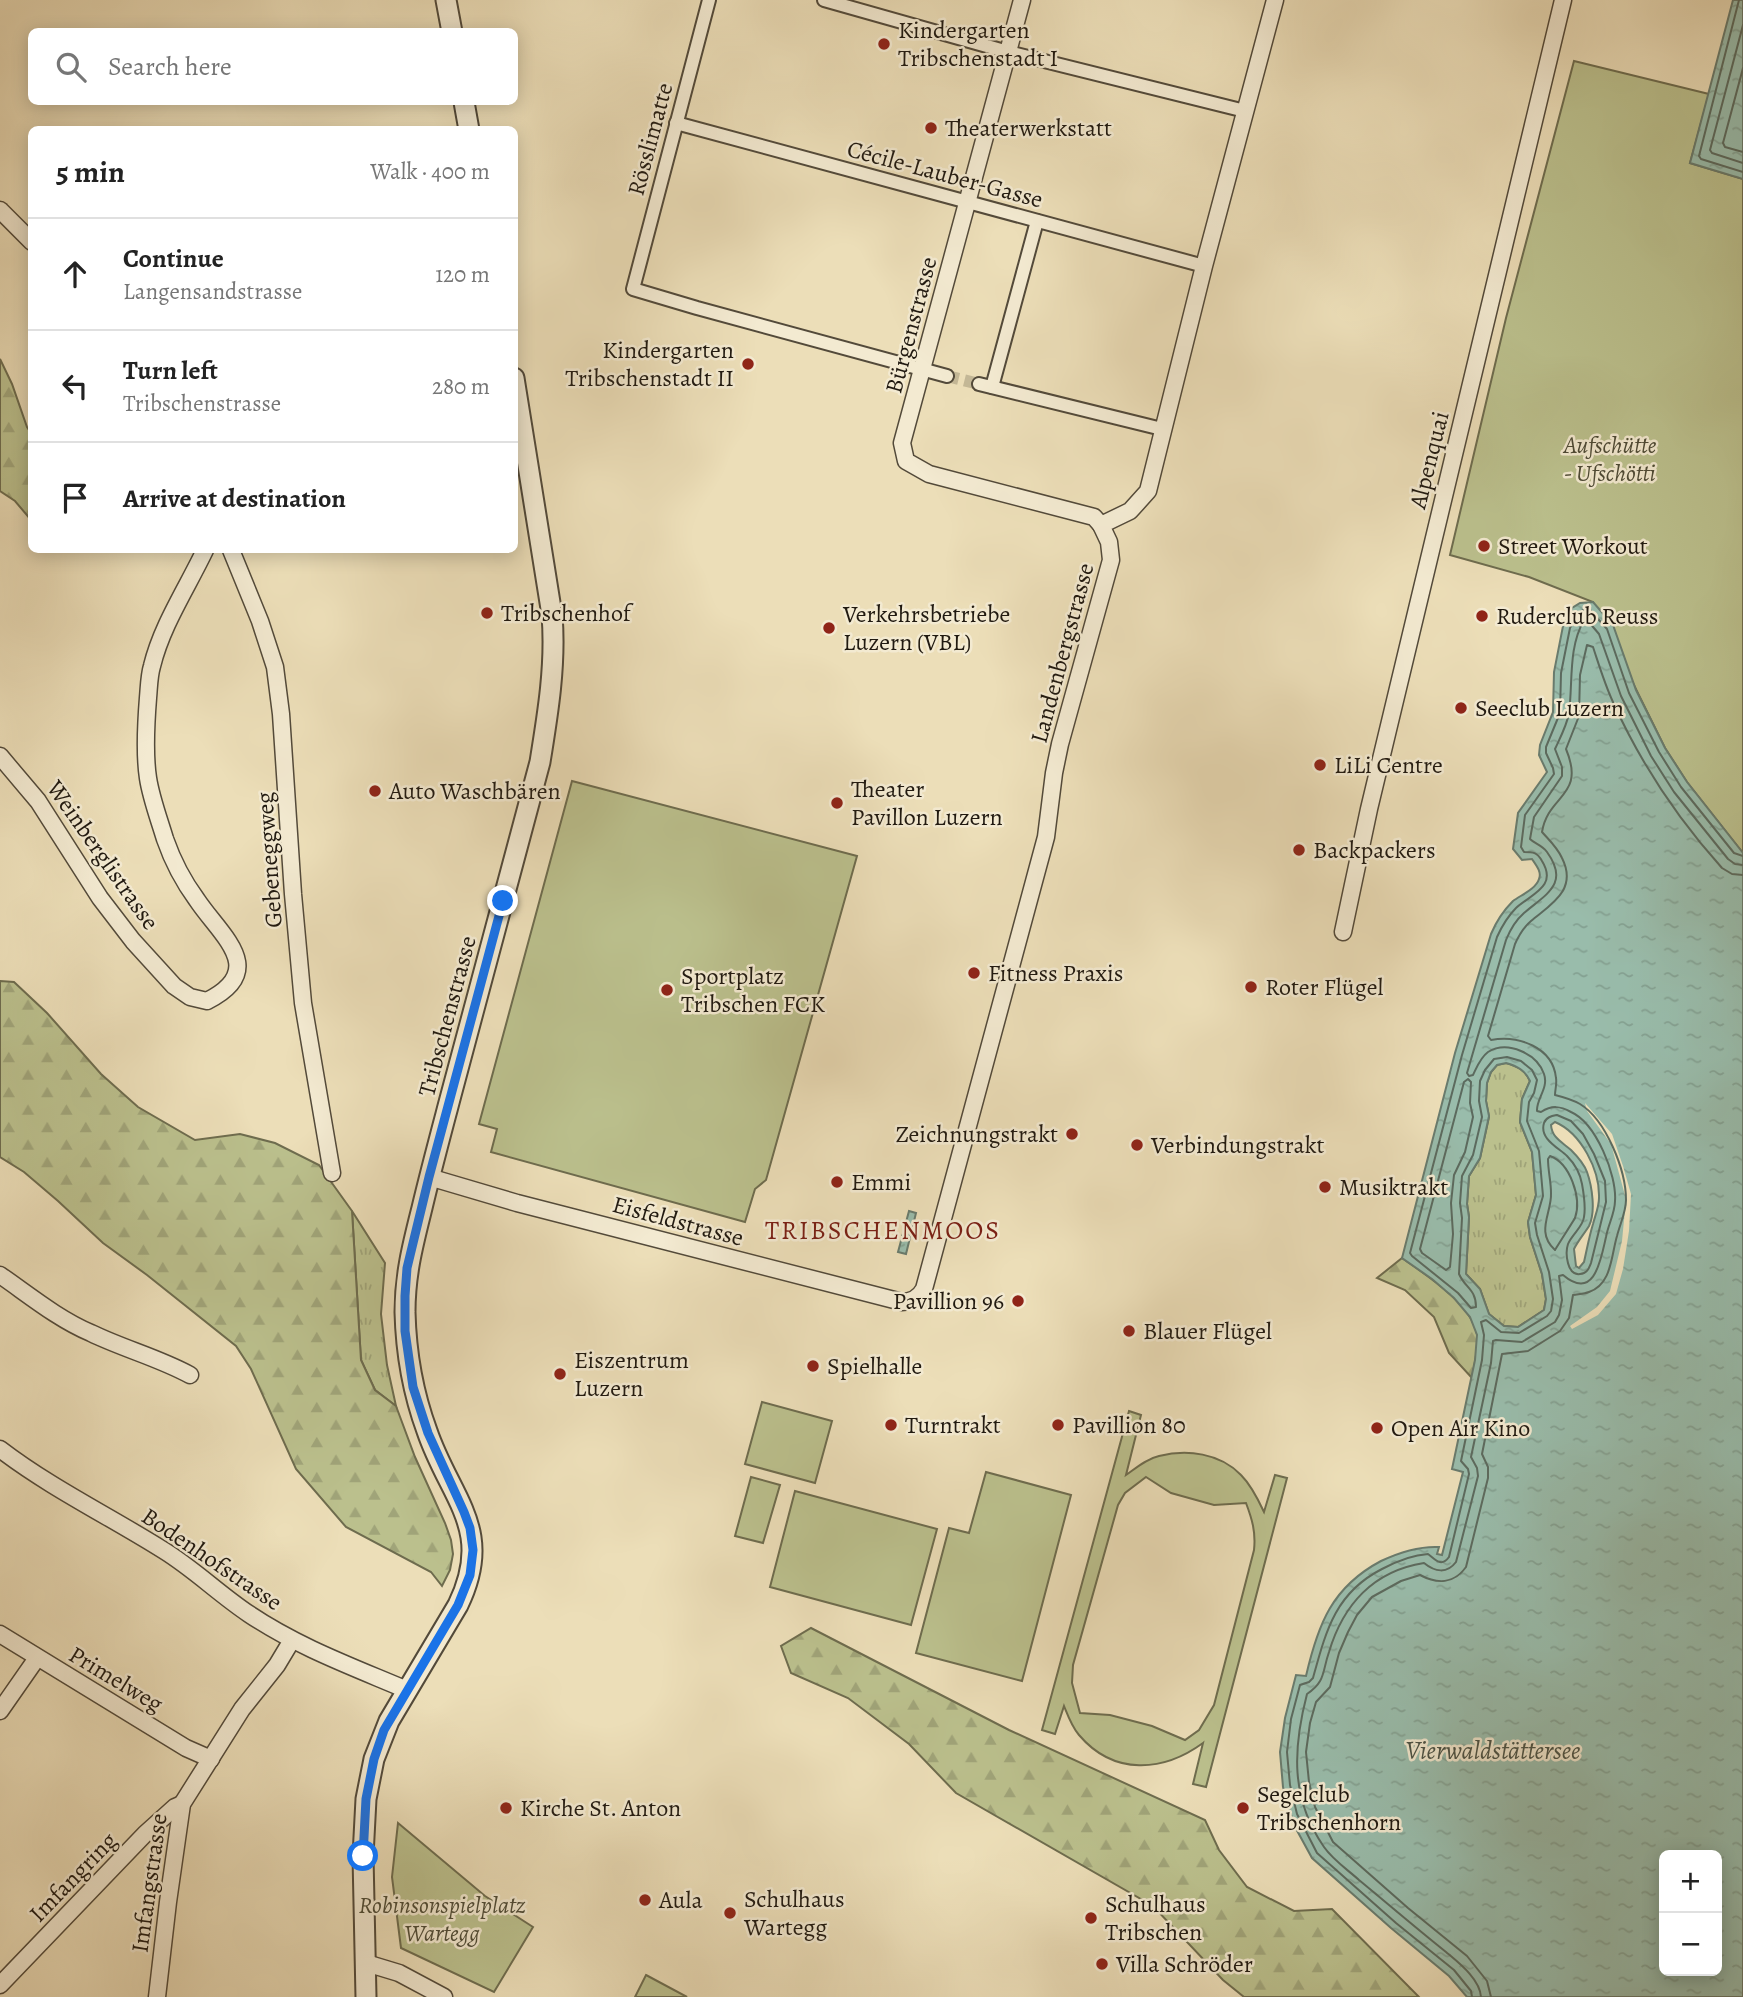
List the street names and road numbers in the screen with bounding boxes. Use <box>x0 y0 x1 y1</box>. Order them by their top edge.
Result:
street label: Rösslimatte <box>620 79 680 199</box>
street label: Cécile-Lauber-Gasse <box>844 132 1046 216</box>
street label: Bürgenstrasse <box>877 253 945 397</box>
street label: Alpenquai <box>1401 408 1457 513</box>
street label: Landenbergstrasse <box>1023 559 1101 747</box>
street label: Weinberglistrasse <box>39 773 167 936</box>
street label: Gebeneggweg <box>248 791 290 929</box>
street label: Tribschenstrasse <box>410 932 484 1100</box>
street label: Eisfeldstrasse <box>609 1188 747 1254</box>
street label: Bodenhofstrasse <box>135 1500 289 1618</box>
street label: Primelweg <box>63 1638 169 1720</box>
street label: Imfangstrasse <box>123 1811 175 1955</box>
street label: Imfangring <box>22 1825 124 1929</box>

